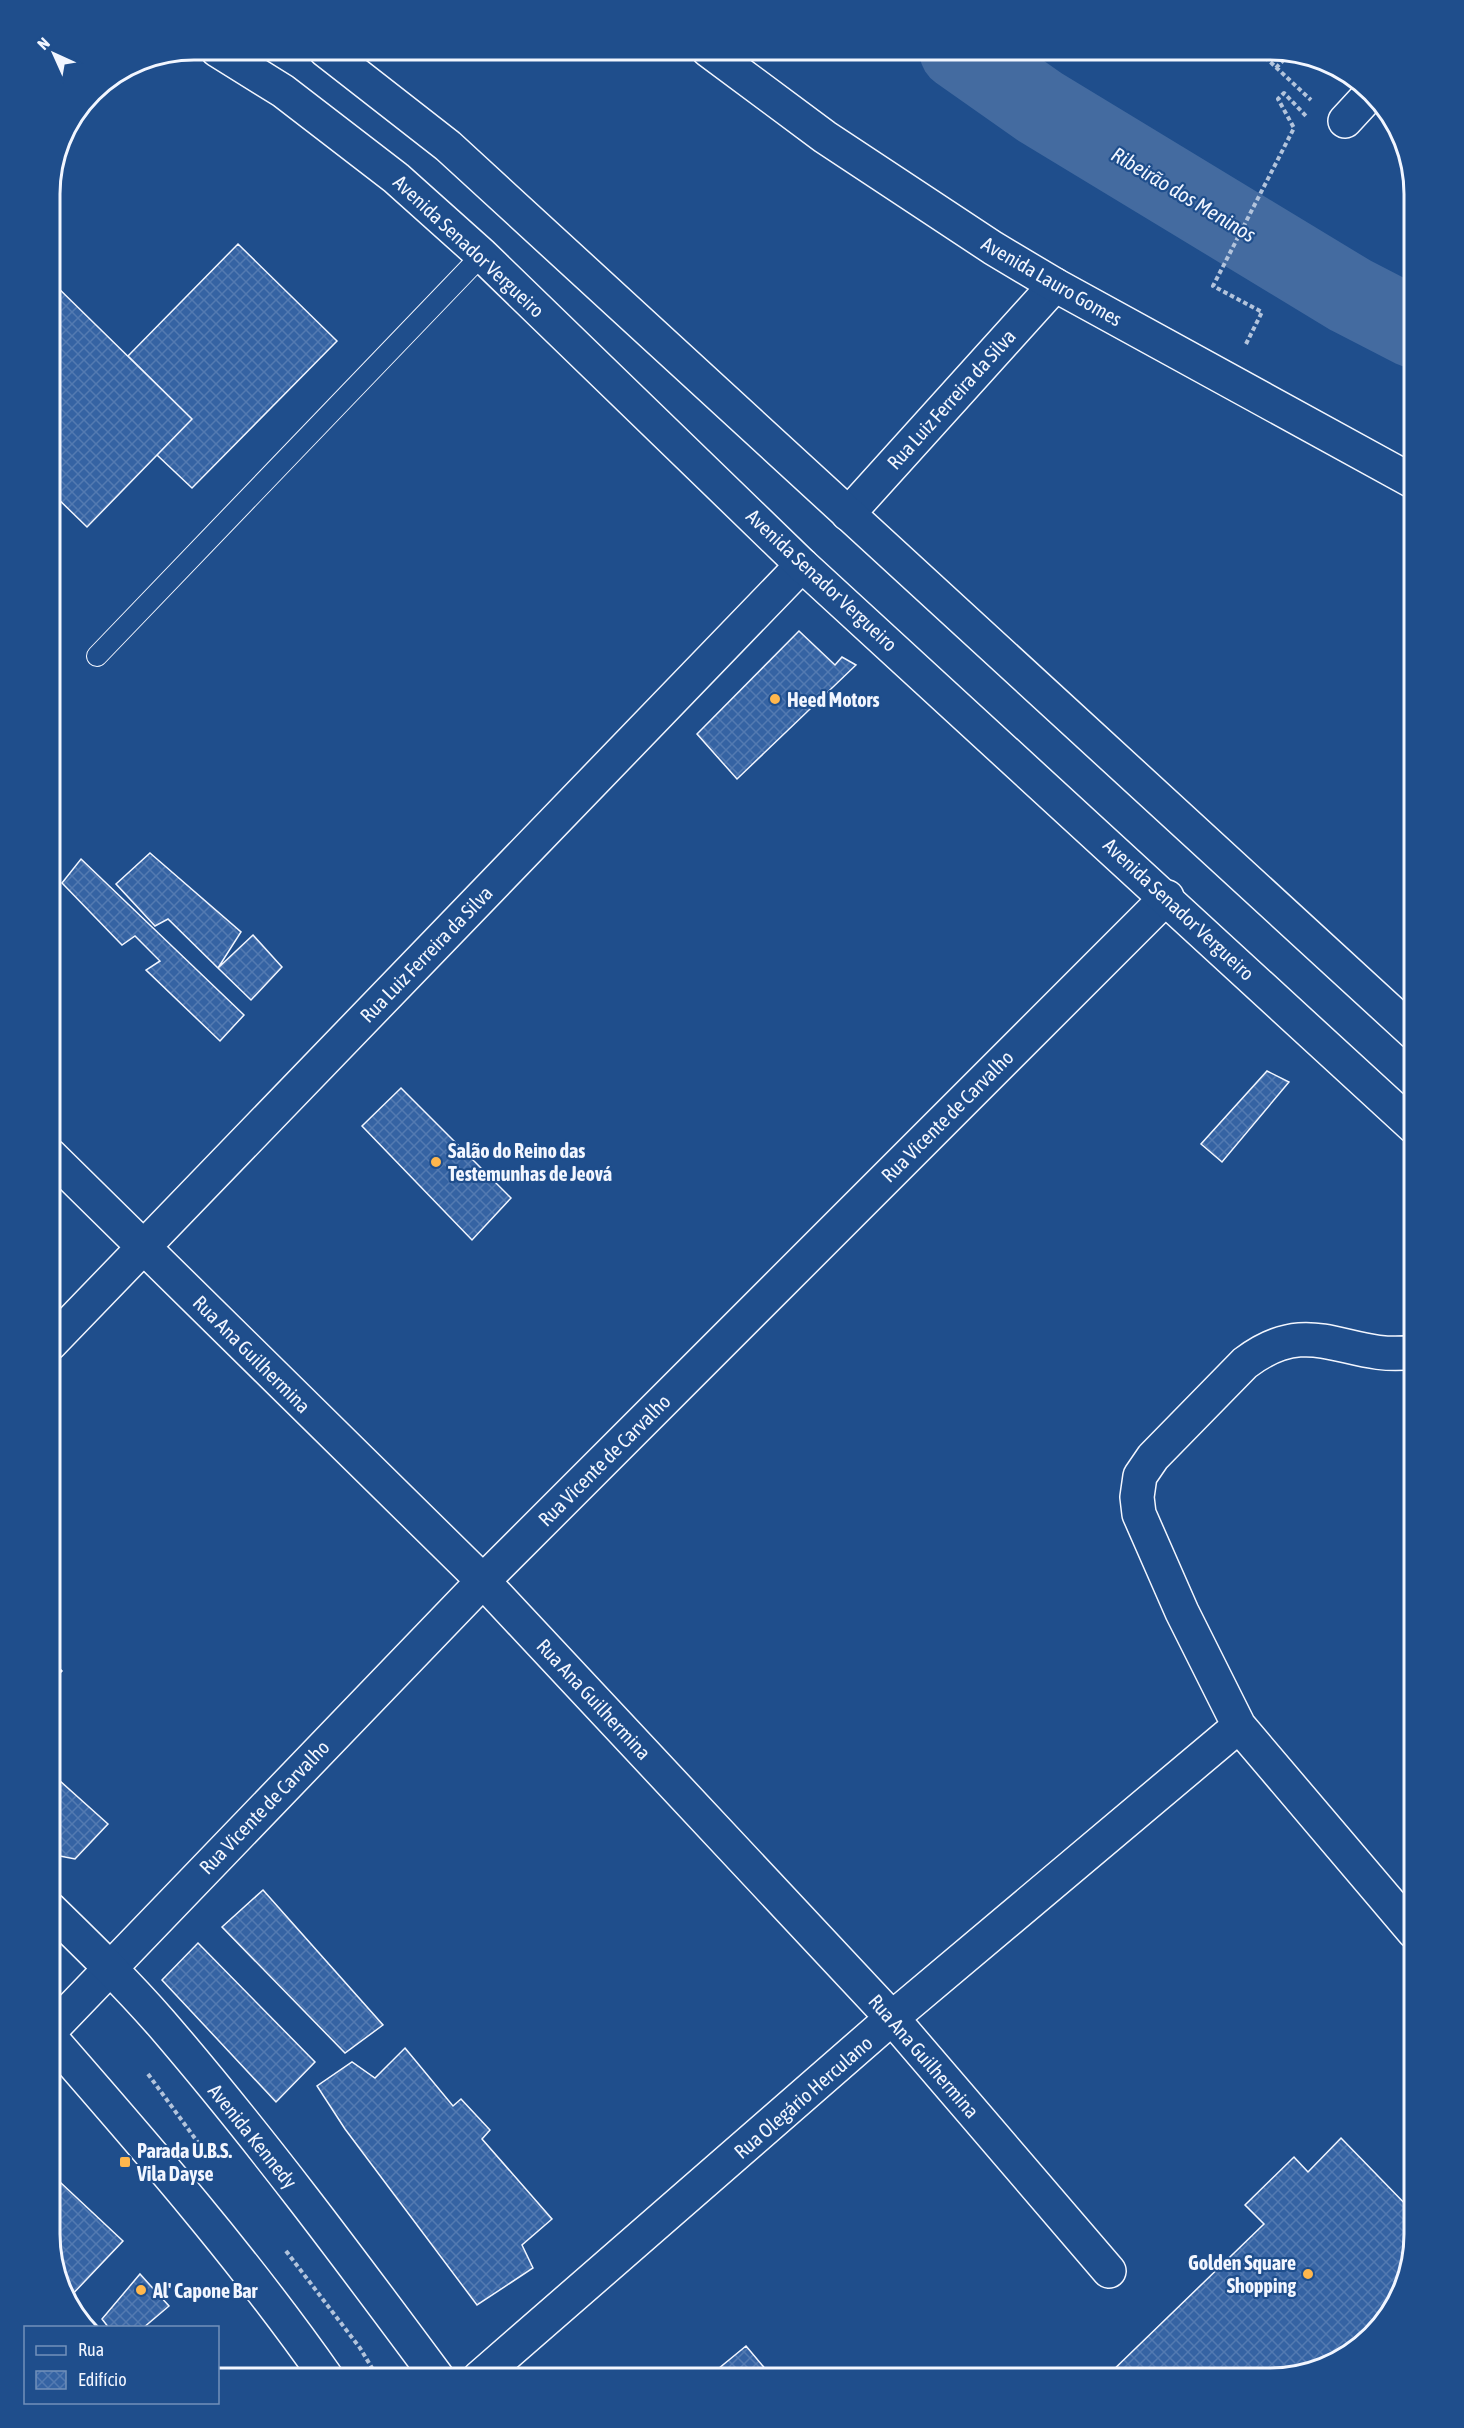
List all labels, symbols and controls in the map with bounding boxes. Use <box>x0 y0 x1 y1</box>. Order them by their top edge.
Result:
north arrow <box>24 24 84 84</box>
text: N <box>34 34 53 53</box>
water label: Ribeirão dos Meninos <box>1108 141 1260 247</box>
street label: Avenida Senador Vergueiro <box>389 170 549 322</box>
street label: Avenida Lauro Gomes <box>978 232 1126 330</box>
street label: Rua Luiz Ferreira da Silva <box>882 324 1020 474</box>
street label: Avenida Senador Vergueiro <box>742 504 902 656</box>
place label: Heed Motors <box>787 688 880 711</box>
marker: Heed Motors <box>768 692 782 706</box>
street label: Avenida Senador Vergueiro <box>1099 833 1259 985</box>
street label: Rua Luiz Ferreira da Silva <box>355 881 497 1027</box>
street label: Rua Vicente de Carvalho <box>876 1045 1018 1187</box>
place label: Salão do Reino das Testemunhas de Jeová <box>448 1139 612 1185</box>
marker: Salão do Reino das Testemunhas de Jeová <box>429 1155 443 1169</box>
street label: Rua Ana Guilhermina <box>189 1291 315 1417</box>
street label: Rua Vicente de Carvalho <box>533 1389 675 1531</box>
street label: Rua Ana Guilhermina <box>532 1634 656 1764</box>
street label: Rua Vicente de Carvalho <box>194 1735 334 1879</box>
street label: Rua Ana Guilhermina <box>864 1990 984 2122</box>
street label: Rua Olegário Herculano <box>729 2031 877 2163</box>
street label: Avenida Kennedy <box>204 2079 302 2193</box>
place label: Parada U.B.S. Vila Dayse <box>136 2139 232 2185</box>
marker: Parada U.B.S. Vila Dayse <box>118 2155 132 2169</box>
place label: Golden Square Shopping <box>1188 2251 1296 2297</box>
marker: Golden Square Shopping <box>1301 2267 1315 2281</box>
place label: Al' Capone Bar <box>152 2279 259 2302</box>
marker: Al' Capone Bar <box>134 2283 148 2297</box>
legend <box>24 2326 219 2404</box>
text: Rua <box>78 2339 104 2360</box>
text: Edifício <box>78 2369 127 2390</box>

